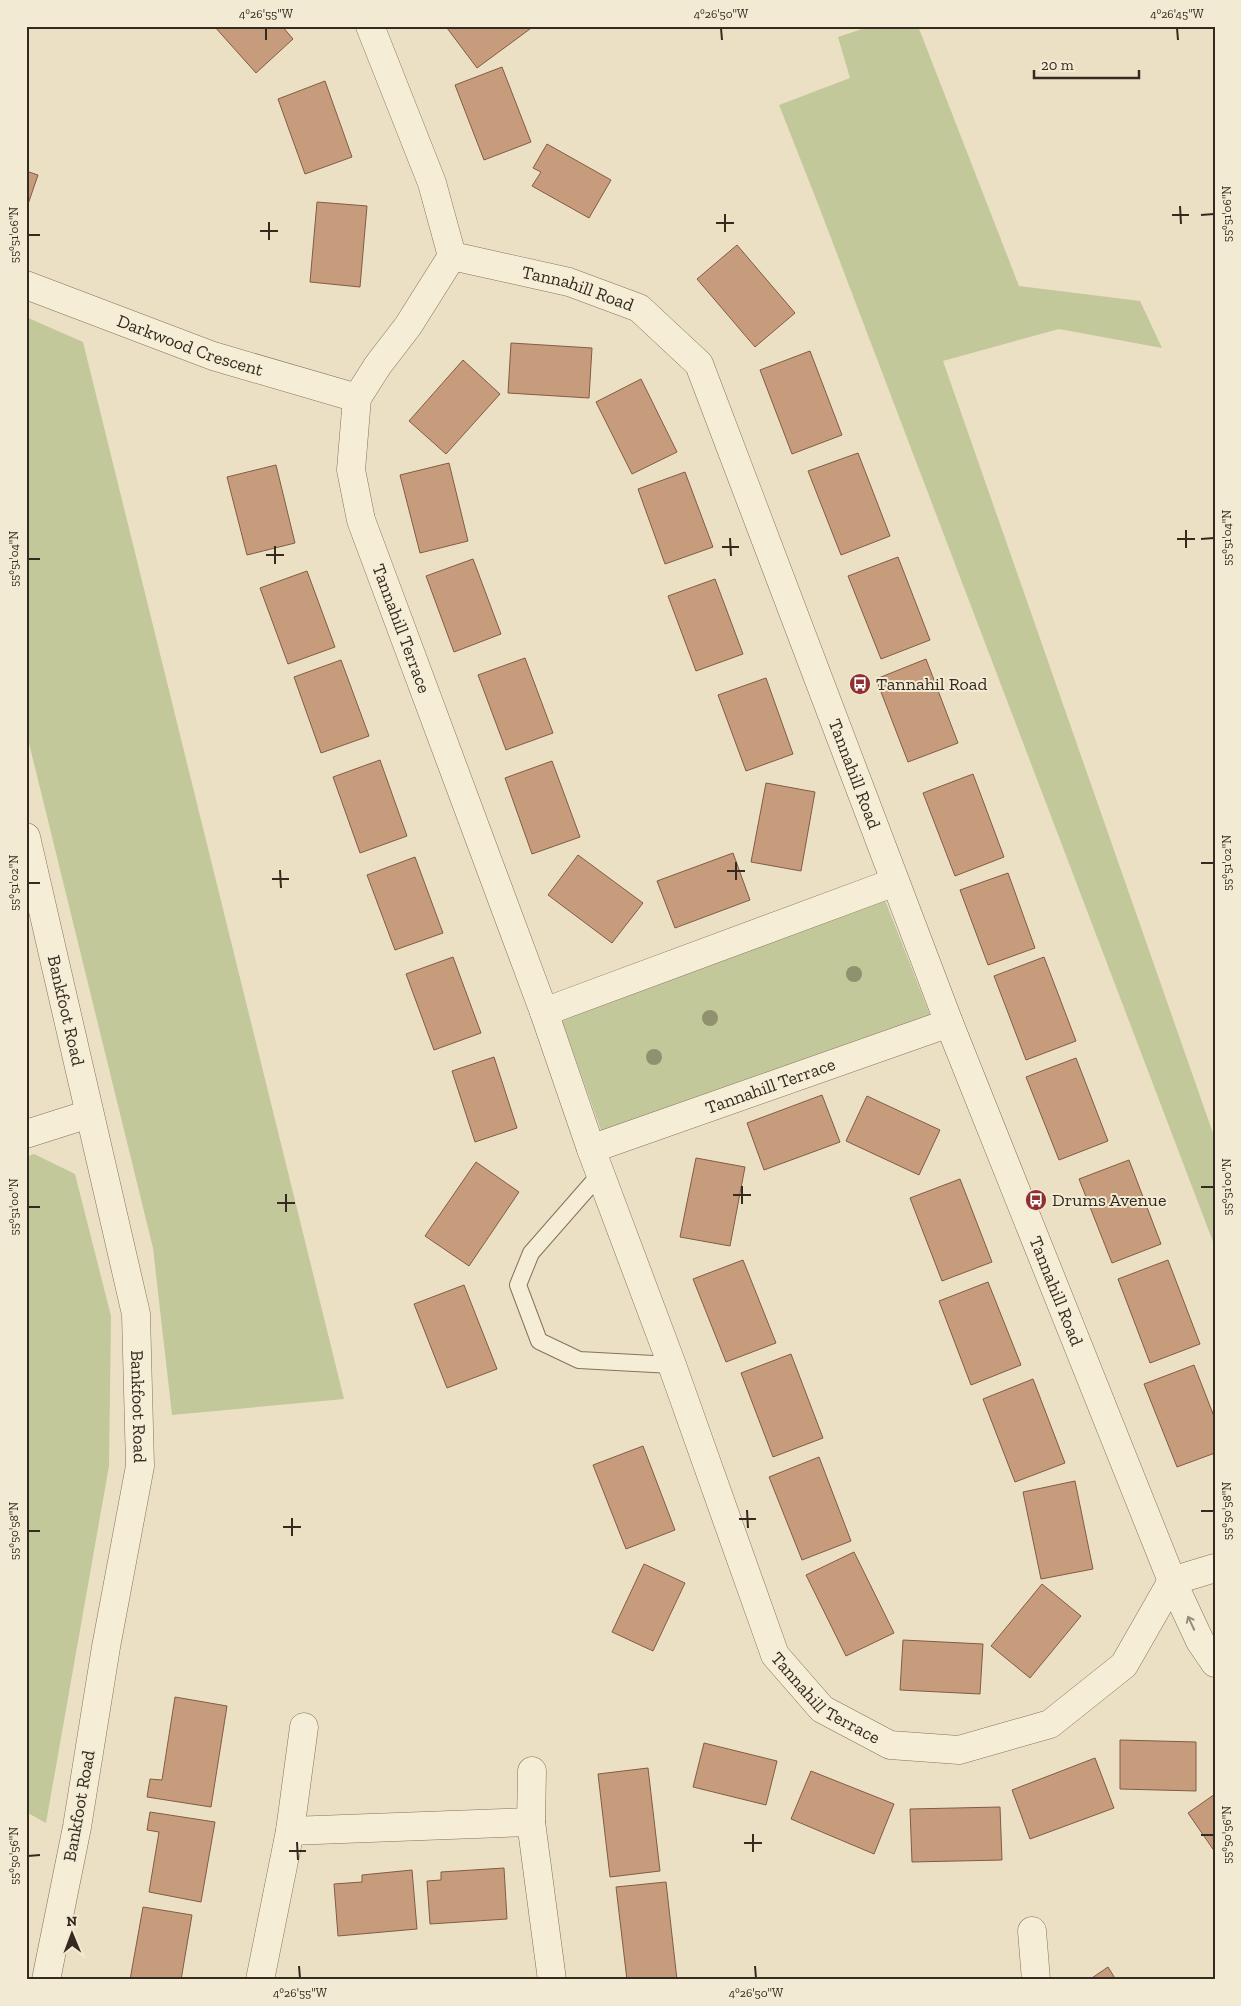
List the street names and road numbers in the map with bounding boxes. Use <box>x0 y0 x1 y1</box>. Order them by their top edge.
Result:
street label: Tannahill Road <box>520 261 637 316</box>
street label: Darkwood Crescent <box>114 310 266 381</box>
street label: Tannahill Terrace <box>367 561 435 696</box>
street label: Tannahill Road <box>824 716 885 832</box>
street label: Bankfoot Road <box>43 953 89 1068</box>
street label: Tannahill Terrace <box>702 1053 838 1119</box>
street label: Tannahill Road <box>1024 1233 1088 1349</box>
street label: Bankfoot Road <box>126 1350 151 1463</box>
street label: Tannahill Terrace <box>766 1647 884 1749</box>
street label: Bankfoot Road <box>58 1748 100 1863</box>

